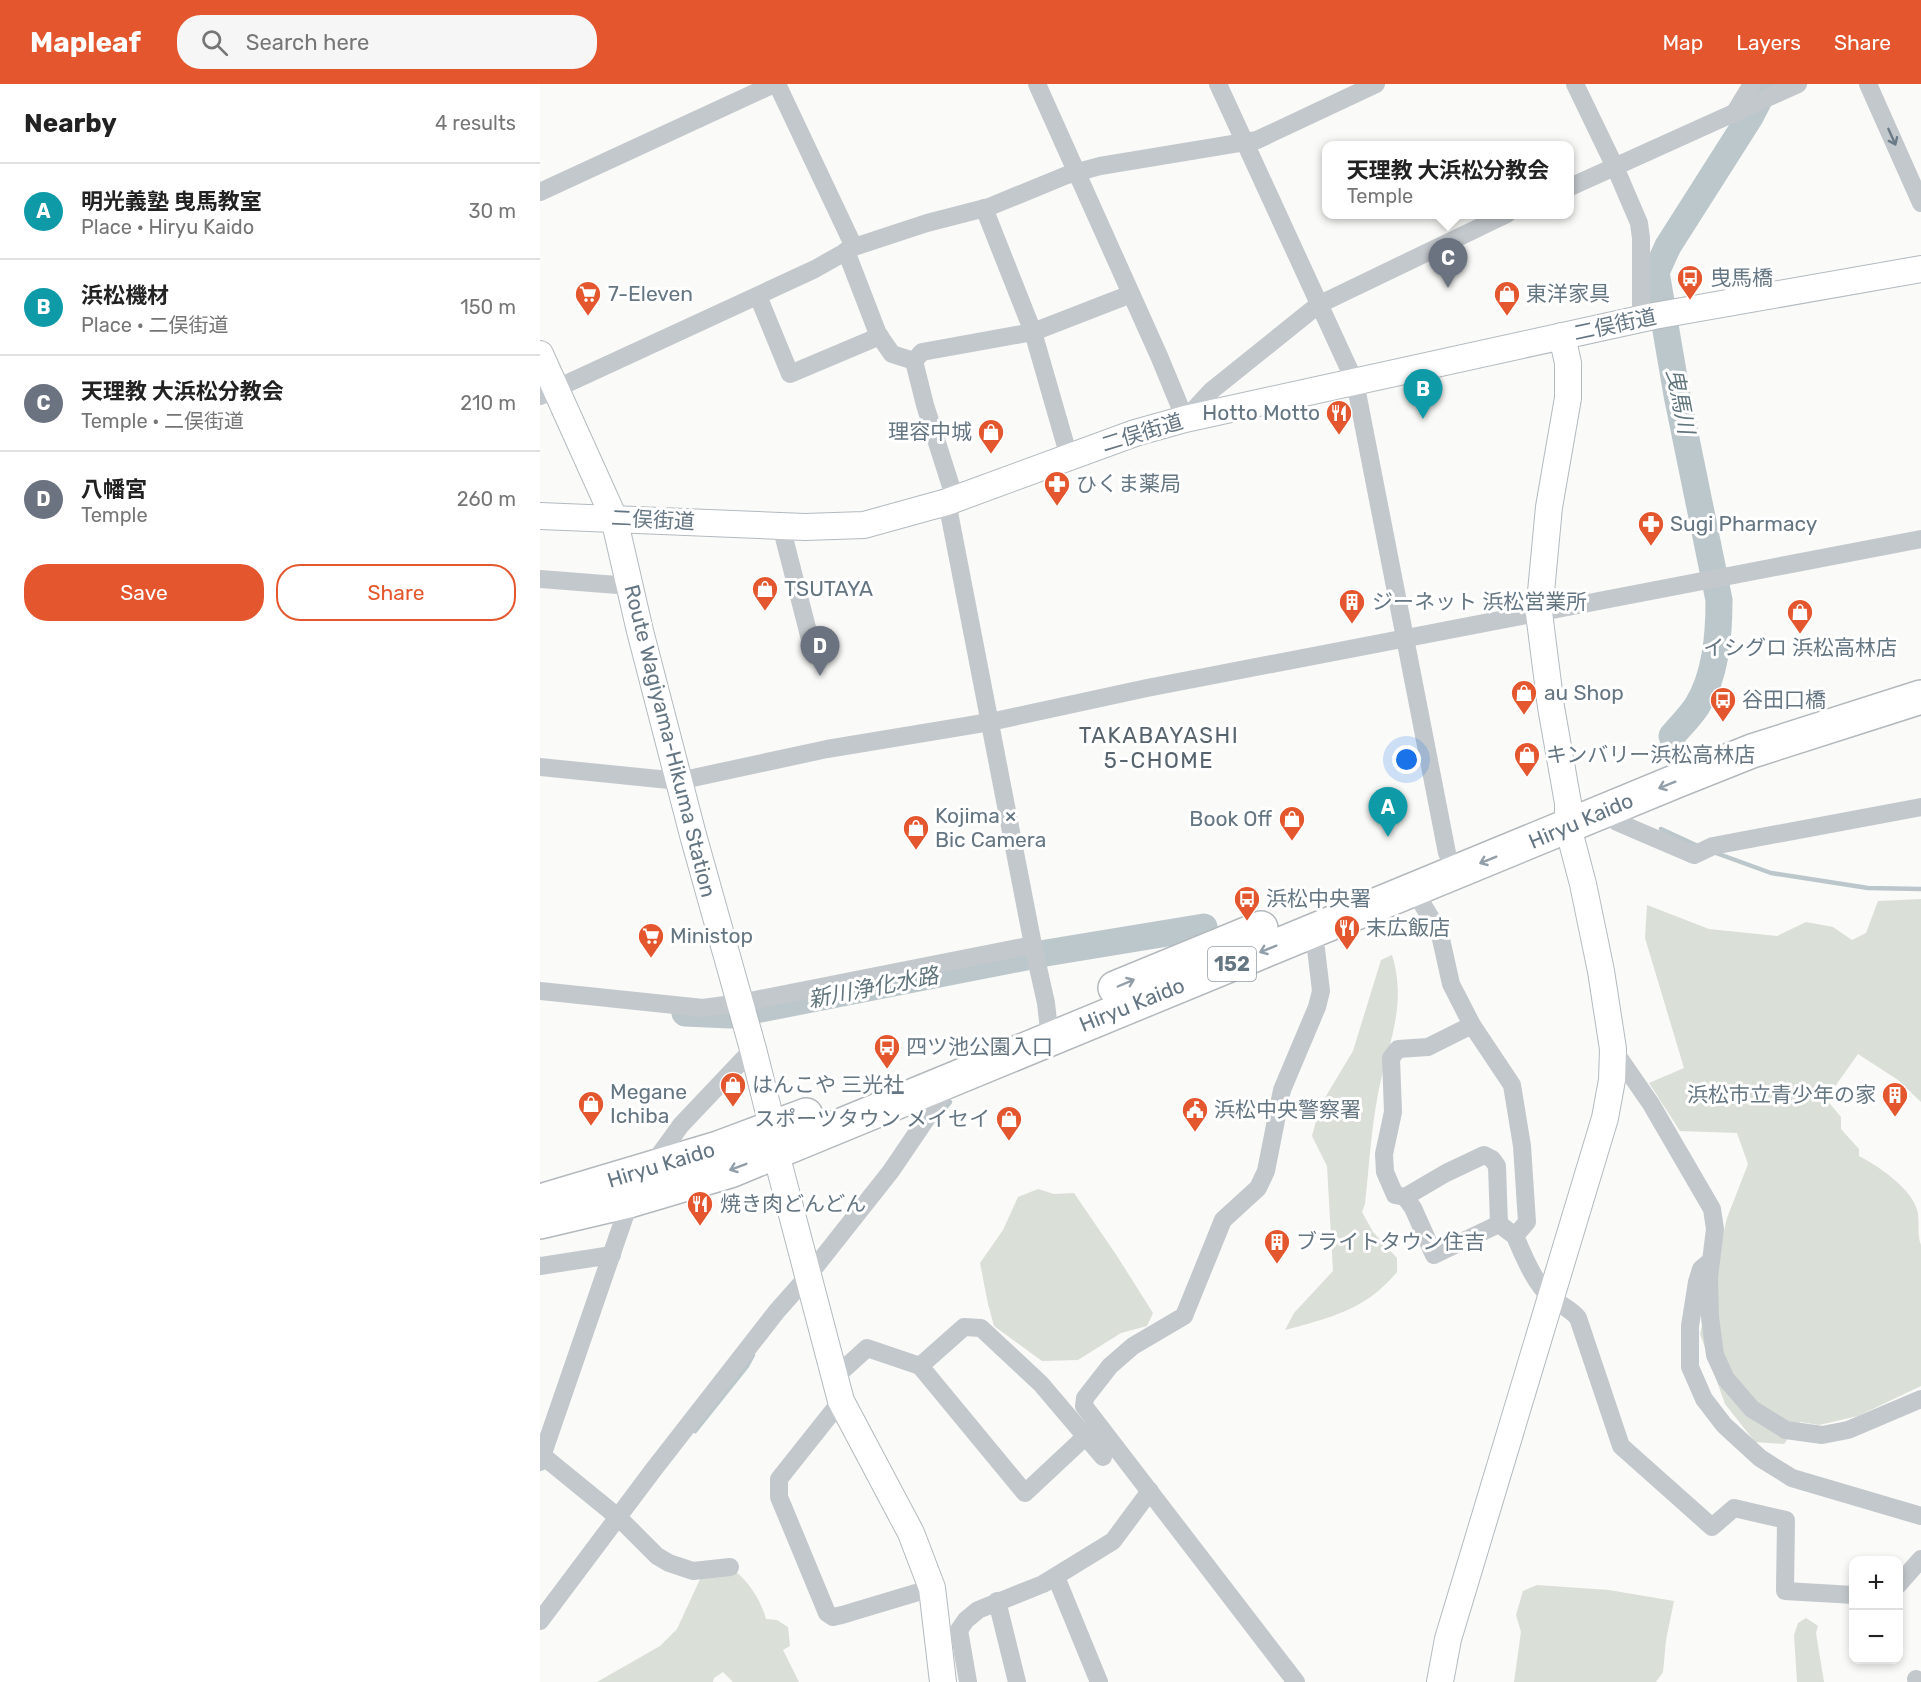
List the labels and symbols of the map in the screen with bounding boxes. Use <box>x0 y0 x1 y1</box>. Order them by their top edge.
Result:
one-way arrow <box>1886 128 1898 146</box>
pin: C <box>1428 238 1468 288</box>
bus stop icon: 曳馬橋 <box>1675 263 1705 301</box>
place label: 曳馬橋 <box>1710 265 1773 290</box>
supermarket icon: 7-Eleven <box>573 279 603 317</box>
shop icon: 東洋家具 <box>1492 279 1522 317</box>
place label: 7-Eleven <box>608 281 693 306</box>
place label: 東洋家具 <box>1526 281 1610 306</box>
street label: 二俣街道 <box>1571 304 1659 345</box>
water label: 曳馬川 <box>1661 366 1700 438</box>
pin: B <box>1404 370 1442 419</box>
restaurant icon: Hotto Motto <box>1324 398 1354 436</box>
place label: Hotto Motto <box>1202 400 1320 425</box>
street label: 二俣街道 <box>1098 408 1186 457</box>
shop icon: 理容中城 <box>976 417 1006 455</box>
place label: 理容中城 <box>888 419 972 444</box>
pharmacy icon: ひくま薬局 <box>1042 469 1072 507</box>
place label: ひくま薬局 <box>1076 471 1181 496</box>
street label: 二俣街道 <box>610 505 696 534</box>
pharmacy icon: Sugi Pharmacy <box>1636 509 1666 547</box>
place label: Sugi Pharmacy <box>1670 511 1818 536</box>
shop icon: TSUTAYA <box>750 574 780 612</box>
place label: TSUTAYA <box>784 576 873 601</box>
street label: Route Wagiyama-Hikuma Station <box>619 582 722 900</box>
building icon: ジーネット 浜松営業所 <box>1337 587 1367 625</box>
place label: ジーネット 浜松営業所 <box>1372 589 1587 614</box>
shop icon: イシグロ 浜松高林店 <box>1785 597 1815 635</box>
pin: D <box>800 626 840 676</box>
place label: イシグロ 浜松高林店 <box>1703 635 1897 660</box>
shop icon: au Shop <box>1509 678 1539 716</box>
place label: au Shop <box>1544 680 1624 705</box>
bus stop icon: 谷田口橋 <box>1708 685 1738 723</box>
place label: 谷田口橋 <box>1742 687 1826 712</box>
district label: TAKABAYASHI 5-CHOME <box>1079 722 1239 774</box>
shop icon: キンバリー浜松高林店 <box>1512 740 1542 778</box>
place label: キンバリー浜松高林店 <box>1546 742 1755 767</box>
your location <box>1392 745 1421 774</box>
one-way arrow <box>1659 780 1677 791</box>
street label: Hiryu Kaido <box>1525 787 1637 854</box>
pin: A <box>1368 788 1408 837</box>
place label: Kojima × Bic Camera <box>935 803 1046 852</box>
shop icon: Book Off <box>1277 804 1307 842</box>
place label: Book Off <box>1189 806 1272 831</box>
shop icon: Kojima × Bic Camera <box>901 813 931 851</box>
one-way arrow <box>1479 855 1497 866</box>
bus stop icon: 浜松中央署 <box>1232 884 1262 922</box>
place label: 浜松中央署 <box>1266 886 1371 911</box>
restaurant icon: 末広飯店 <box>1332 913 1362 951</box>
place label: 末広飯店 <box>1366 915 1450 940</box>
supermarket icon: Ministop <box>636 921 666 959</box>
place label: Ministop <box>670 923 753 948</box>
one-way arrow <box>1259 944 1278 955</box>
road number: 152 <box>1208 947 1256 981</box>
water label: 新川浄化水路 <box>806 961 942 1013</box>
street label: Hiryu Kaido <box>1076 972 1188 1037</box>
one-way arrow <box>1116 977 1134 988</box>
bus stop icon: 四ツ池公園入口 <box>872 1032 902 1070</box>
place label: 四ツ池公園入口 <box>906 1034 1053 1059</box>
shop icon: はんこや 三光社 <box>718 1070 748 1108</box>
place label: はんこや 三光社 <box>752 1072 904 1097</box>
place label: Megane Ichiba <box>610 1079 687 1128</box>
building icon: 浜松市立青少年の家 <box>1880 1080 1910 1118</box>
place label: 浜松市立青少年の家 <box>1687 1082 1876 1107</box>
shop icon: Megane Ichiba <box>576 1089 606 1127</box>
public building icon: 浜松中央警察署 <box>1180 1095 1210 1133</box>
place label: 浜松中央警察署 <box>1214 1097 1361 1122</box>
shop icon: スポーツタウン メイセイ <box>994 1104 1024 1142</box>
place label: スポーツタウン メイセイ <box>754 1106 990 1131</box>
street label: Hiryu Kaido <box>604 1136 718 1193</box>
one-way arrow <box>729 1162 748 1173</box>
restaurant icon: 焼き肉どんどん <box>685 1189 715 1227</box>
place label: 焼き肉どんどん <box>720 1191 866 1216</box>
building icon: ブライトタウン住吉 <box>1262 1227 1292 1265</box>
place label: ブライトタウン住吉 <box>1296 1229 1485 1254</box>

